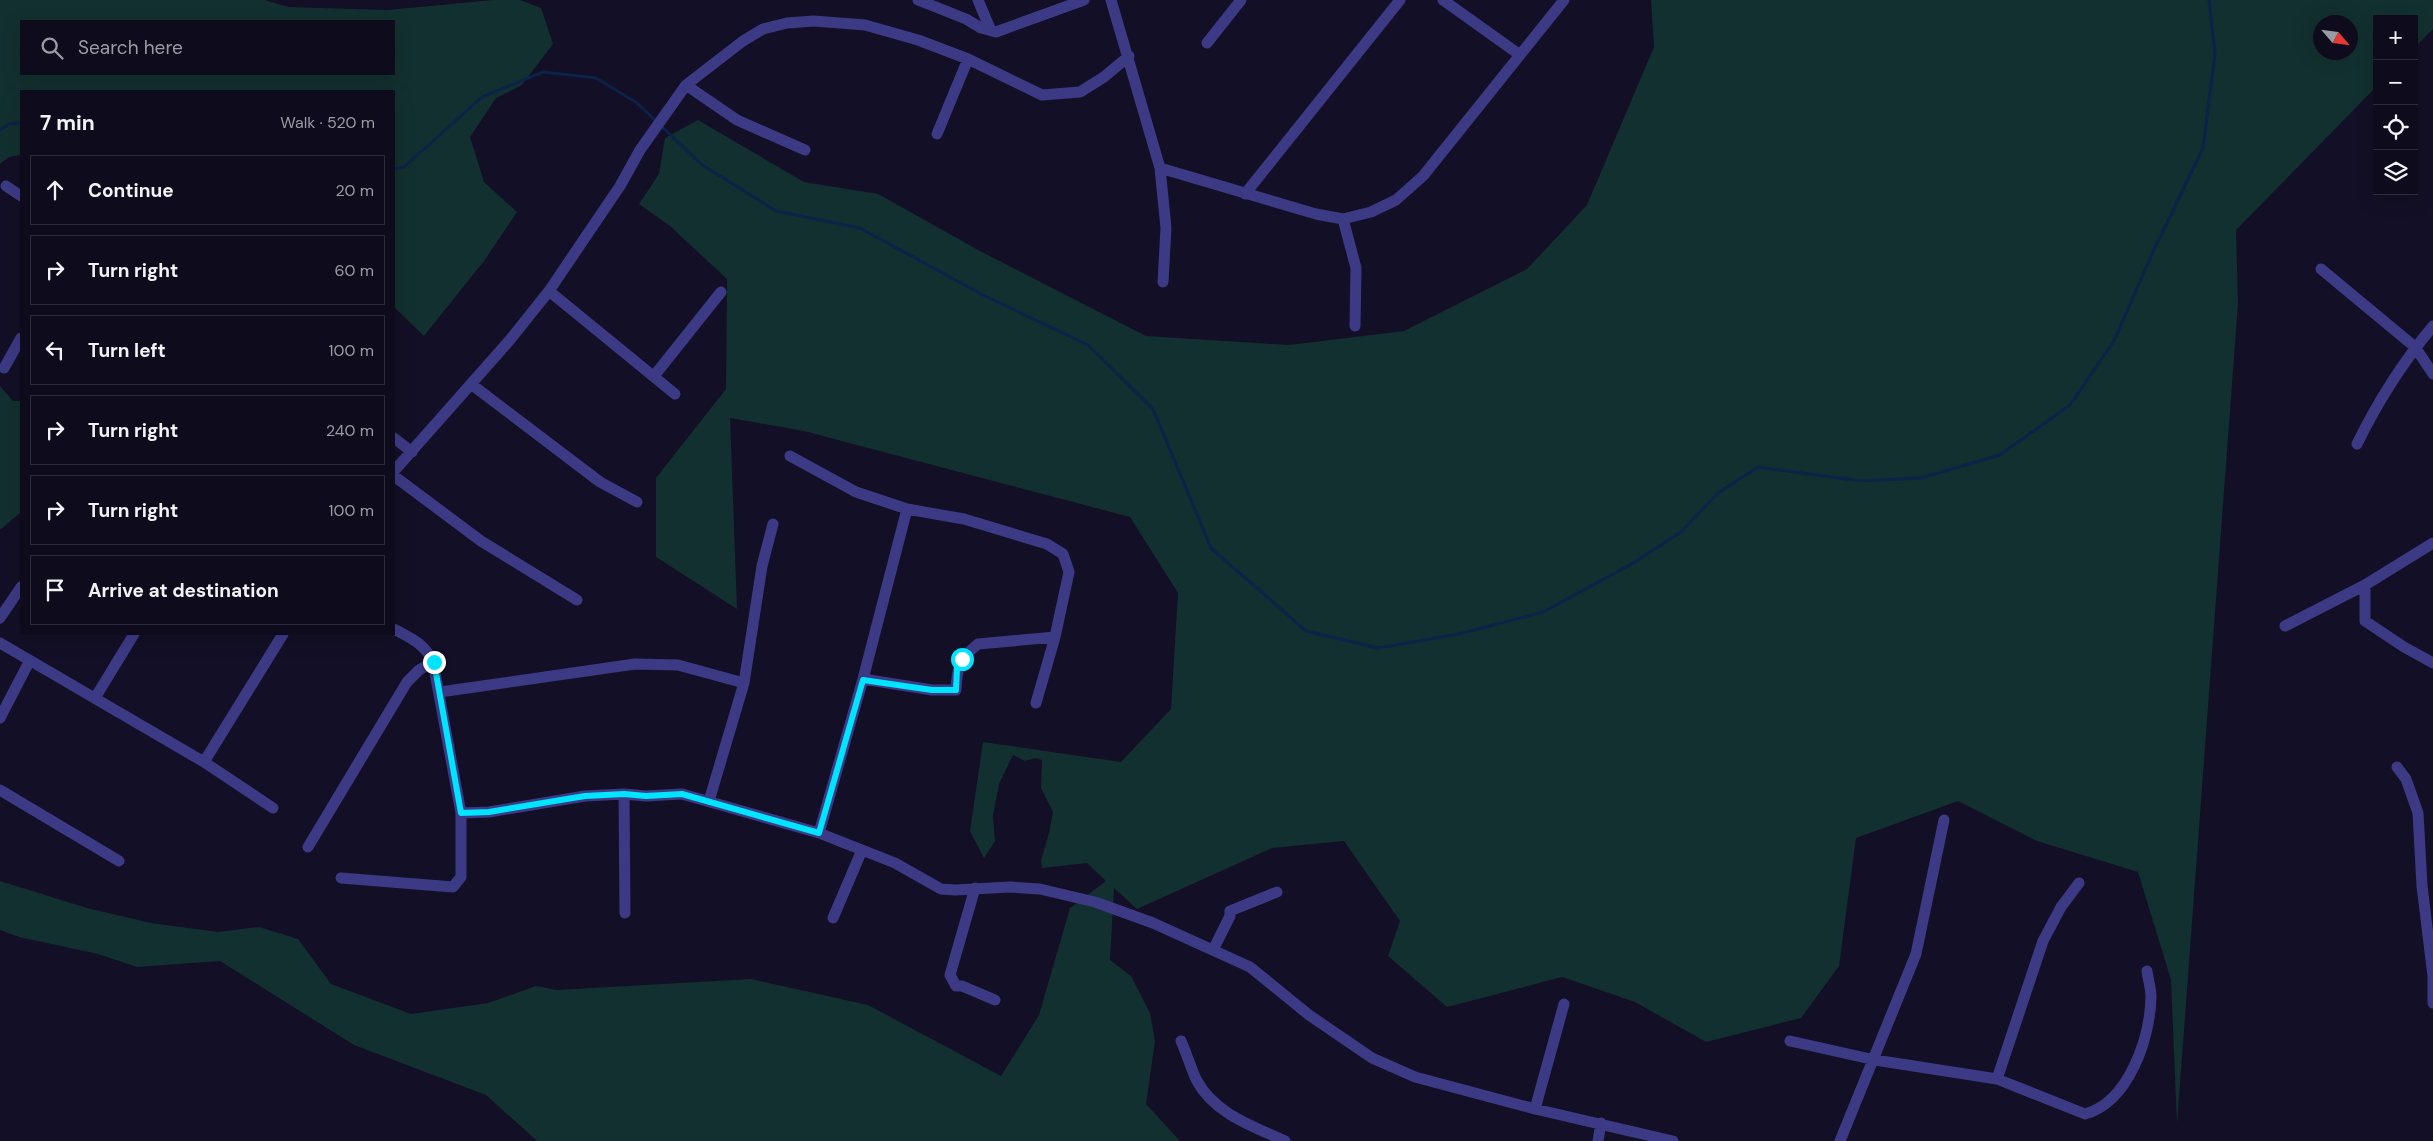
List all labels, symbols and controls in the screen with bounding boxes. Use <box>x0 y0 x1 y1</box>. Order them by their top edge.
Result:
north arrow <box>2313 15 2358 60</box>
map controls <box>2373 15 2418 195</box>
button: + <box>2373 15 2418 60</box>
search box <box>20 20 395 75</box>
icon: search <box>38 34 66 62</box>
text: Search here <box>78 35 183 60</box>
button: − <box>2373 60 2418 105</box>
button: locate <box>2373 105 2418 150</box>
text: 7 min <box>40 109 95 137</box>
text: Walk · 520 m <box>280 112 375 133</box>
button: layers <box>2373 150 2418 195</box>
icon: ahead <box>41 176 69 204</box>
text: Continue <box>88 178 174 203</box>
text: 20 m <box>335 180 374 201</box>
icon: right <box>41 256 69 284</box>
text: Turn right <box>88 258 178 283</box>
text: 60 m <box>334 260 374 281</box>
icon: left <box>41 336 69 364</box>
text: Turn left <box>88 338 166 363</box>
text: 100 m <box>329 340 374 361</box>
icon: right <box>41 416 69 444</box>
text: Turn right <box>88 418 178 443</box>
text: 240 m <box>326 420 374 441</box>
icon: right <box>41 496 69 524</box>
text: Turn right <box>88 498 178 523</box>
text: 100 m <box>329 500 374 521</box>
icon: arrive <box>41 576 69 604</box>
text: Arrive at destination <box>88 578 279 603</box>
route start <box>951 648 974 671</box>
route end <box>423 651 446 674</box>

